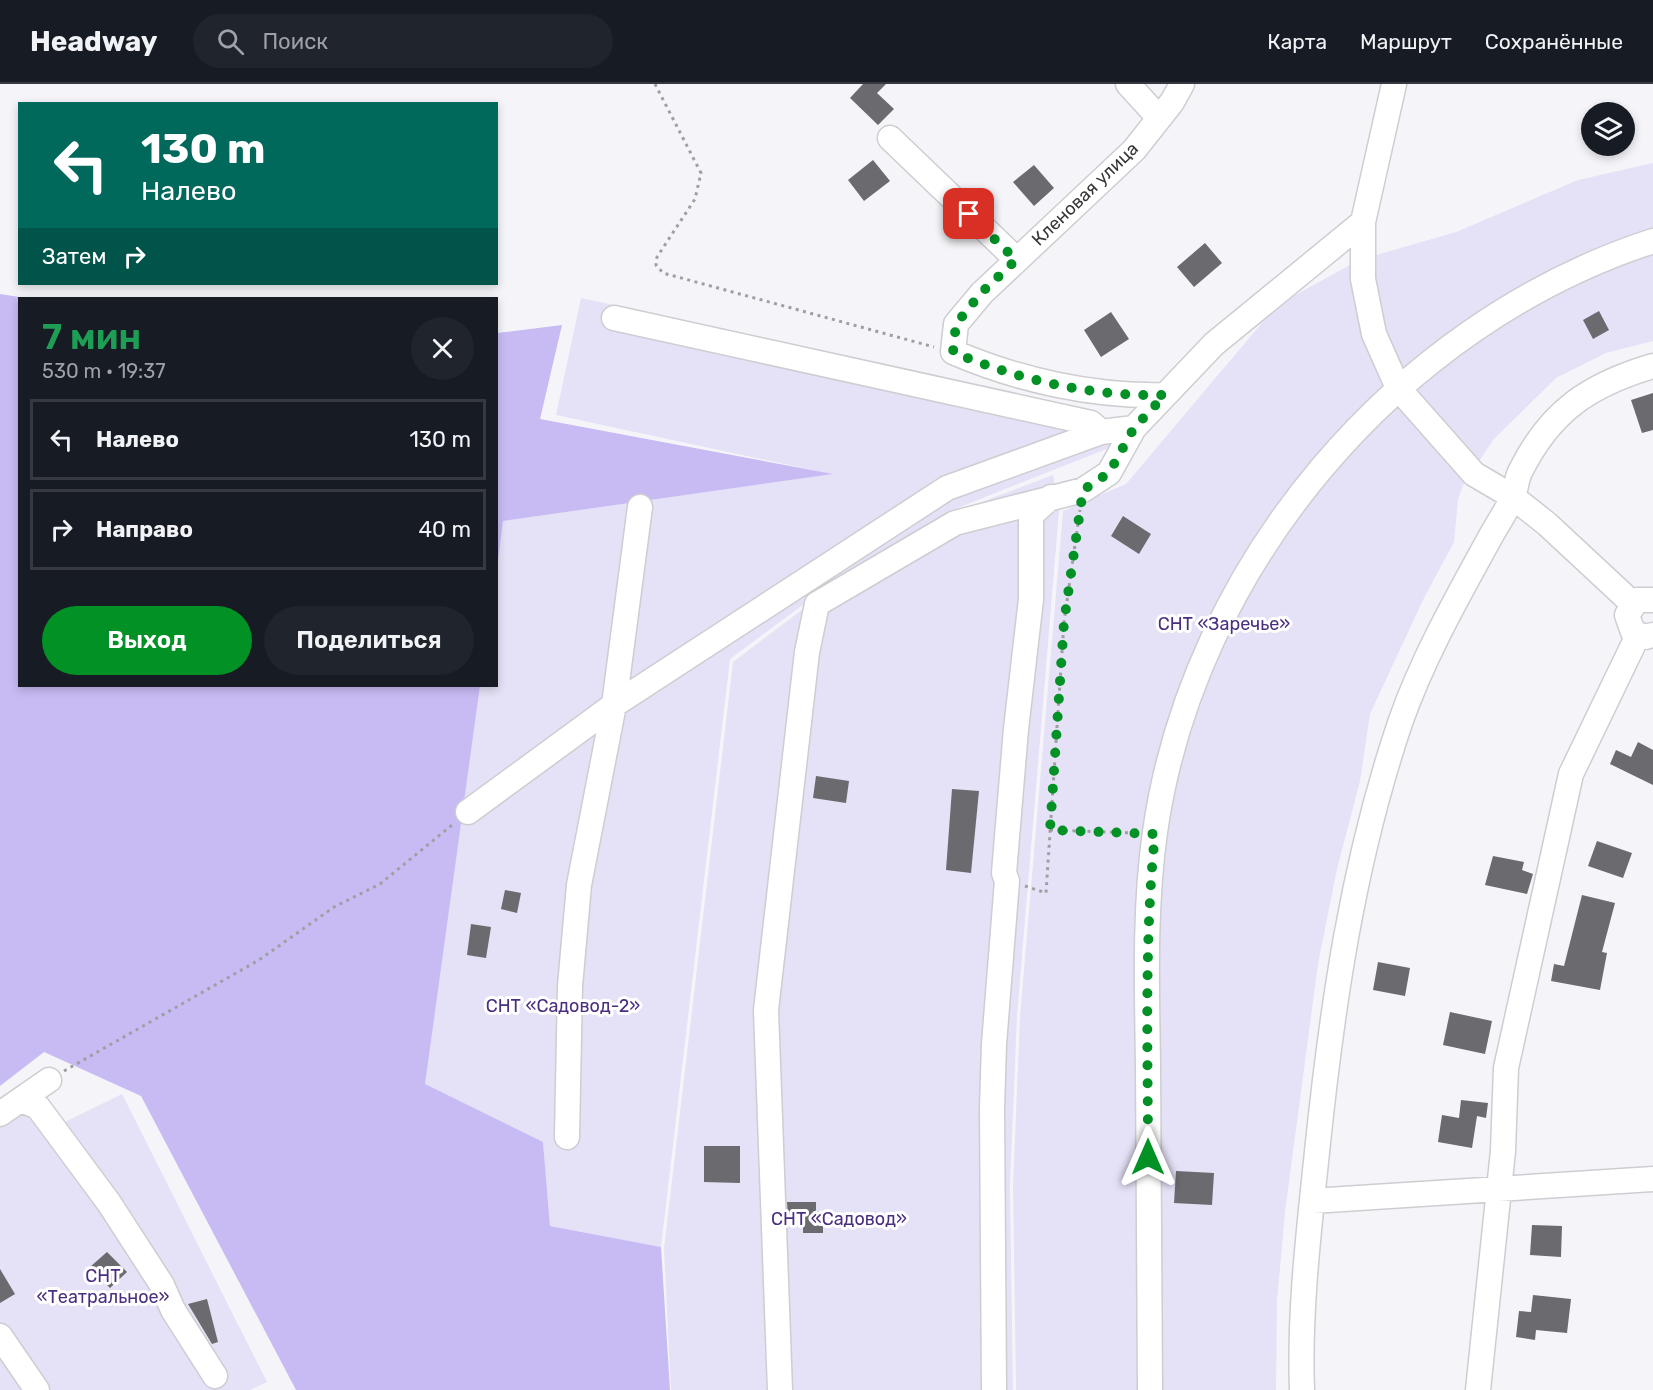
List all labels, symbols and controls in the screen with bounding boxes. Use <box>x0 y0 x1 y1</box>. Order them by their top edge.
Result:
search box <box>193 14 613 68</box>
text: Headway <box>30 25 157 58</box>
icon: search <box>214 25 247 58</box>
text: Поиск <box>262 28 328 55</box>
text: Карта <box>1267 29 1327 54</box>
text: Маршрут <box>1360 29 1452 54</box>
text: Сохранённые <box>1485 29 1623 54</box>
map controls <box>1581 102 1635 156</box>
button: layers <box>1581 102 1635 156</box>
text: 130 m <box>141 124 266 174</box>
icon: left <box>42 126 120 204</box>
street label: Кленовая улица <box>1027 138 1143 250</box>
text: Налево <box>141 175 237 207</box>
pin <box>943 188 994 239</box>
icon: arrive <box>952 197 985 230</box>
icon: right <box>118 240 151 273</box>
text: Затем <box>42 243 106 270</box>
text: 7 мин <box>42 315 141 358</box>
button: close <box>411 317 474 380</box>
text: 530 m · 19:37 <box>42 359 166 383</box>
icon: left <box>45 423 78 456</box>
text: Налево <box>96 426 179 453</box>
text: 130 m <box>409 426 471 453</box>
icon: right <box>45 513 78 546</box>
text: Направо <box>96 516 193 543</box>
text: 40 m <box>418 516 471 543</box>
button: Выход <box>42 606 252 675</box>
button: Поделиться <box>264 606 474 675</box>
park label: СНТ «Заречье» <box>1158 613 1290 635</box>
park label: СНТ «Садовод-2» <box>486 995 640 1017</box>
position arrow <box>1116 1125 1180 1189</box>
park label: СНТ «Садовод» <box>771 1208 907 1230</box>
park label: СНТ «Театральное» <box>36 1265 170 1308</box>

